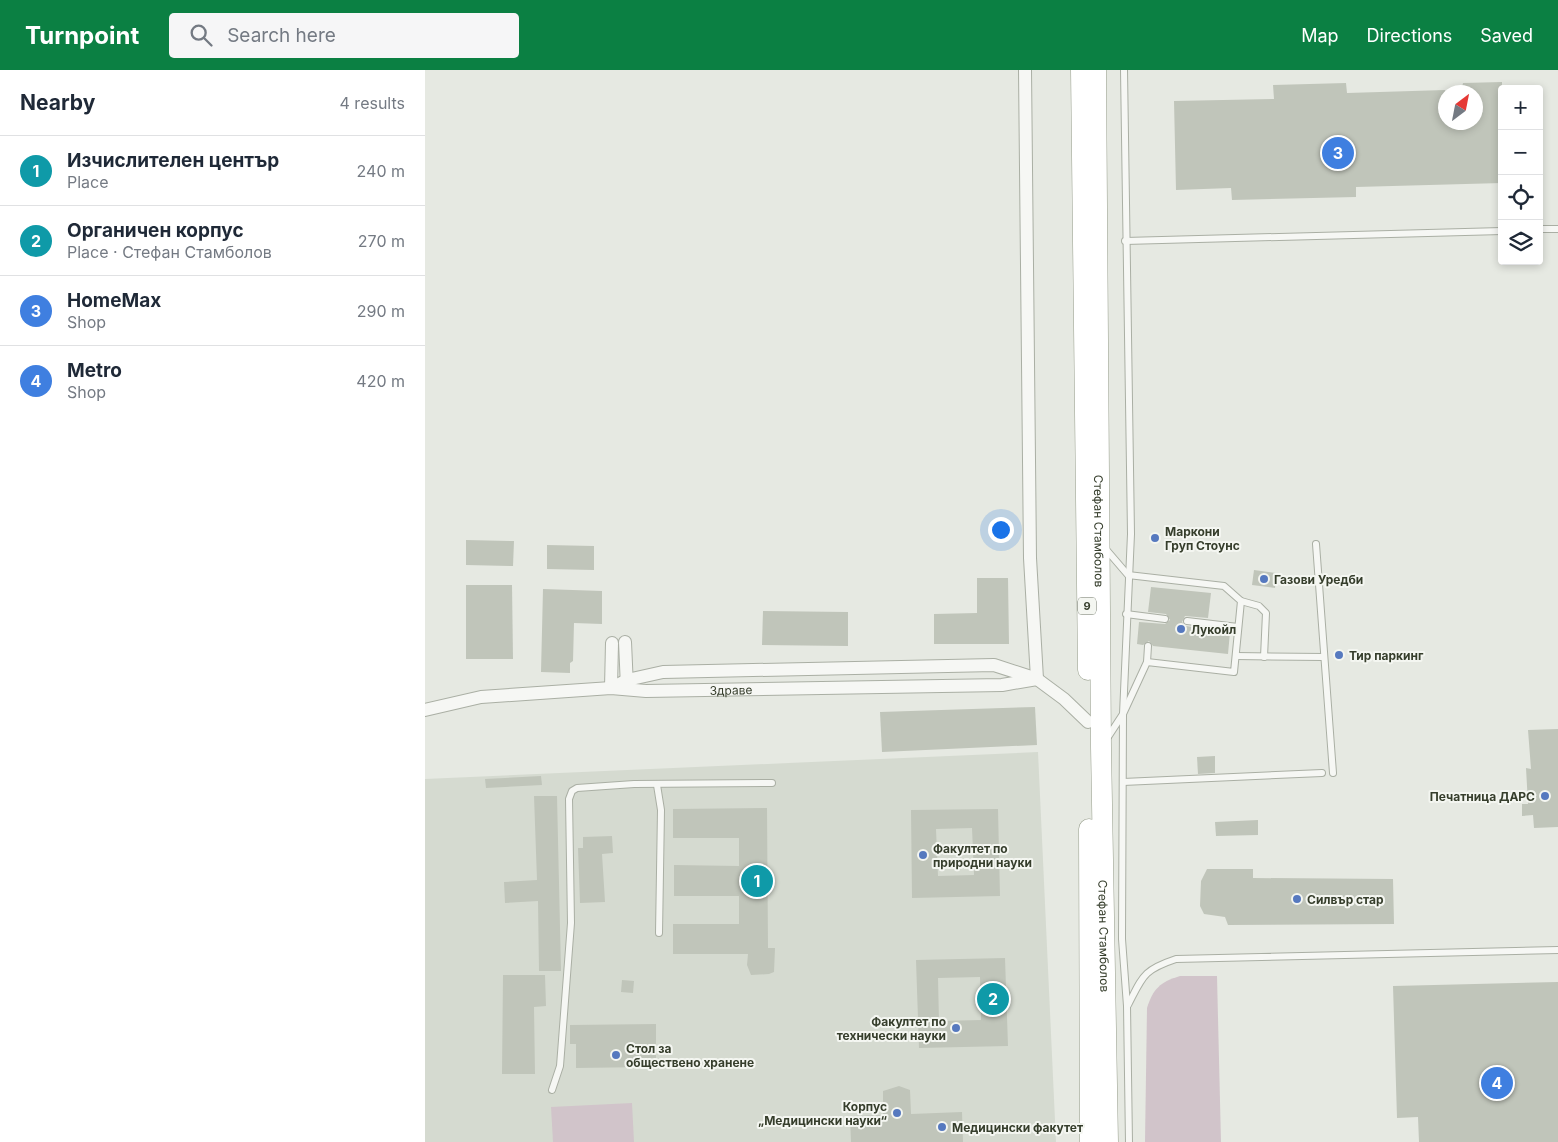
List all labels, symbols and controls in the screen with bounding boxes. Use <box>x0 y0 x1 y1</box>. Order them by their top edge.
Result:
search box <box>169 13 519 58</box>
text: Turnpoint <box>25 21 139 50</box>
icon: search <box>187 21 215 49</box>
text: Search here <box>227 24 336 47</box>
text: Map <box>1301 25 1339 46</box>
text: Directions <box>1367 25 1452 46</box>
text: Saved <box>1480 25 1533 46</box>
north arrow <box>1438 85 1483 130</box>
map controls <box>1498 85 1543 265</box>
button: + <box>1498 85 1543 130</box>
text: Nearby <box>20 90 95 115</box>
text: 4 results <box>340 93 405 113</box>
button: − <box>1498 130 1543 175</box>
pin: 3 <box>1322 134 1354 172</box>
text: Изчислителен център <box>67 149 279 172</box>
text: 1 <box>33 161 39 181</box>
text: 240 m <box>357 161 405 181</box>
text: Place <box>67 172 109 192</box>
button: locate <box>1498 175 1543 220</box>
text: Органичен корпус <box>67 219 244 242</box>
button: layers <box>1498 220 1543 265</box>
text: 2 <box>31 231 41 251</box>
text: 270 m <box>358 231 405 251</box>
text: Place · Стефан Стамболов <box>67 242 272 262</box>
text: HomeMax <box>67 289 161 312</box>
text: 3 <box>31 301 41 321</box>
text: 290 m <box>357 301 405 321</box>
text: Shop <box>67 312 106 332</box>
text: Metro <box>67 359 122 382</box>
text: 4 <box>31 371 41 391</box>
text: 420 m <box>356 371 405 391</box>
text: Shop <box>67 382 106 402</box>
street label: Стефан Стамболов <box>1091 475 1107 587</box>
your location <box>988 517 1014 543</box>
place label: Маркони Груп Стоунс <box>1165 524 1240 553</box>
marker: Маркони Груп Стоунс <box>1149 532 1161 544</box>
place label: Газови Уредби <box>1274 572 1363 587</box>
marker: Газови Уредби <box>1258 573 1270 585</box>
road number: 9 <box>1078 598 1096 614</box>
place label: Лукойл <box>1191 622 1236 637</box>
marker: Лукойл <box>1175 623 1187 635</box>
place label: Тир паркинг <box>1349 648 1424 663</box>
marker: Тир паркинг <box>1333 649 1345 661</box>
street label: Здраве <box>709 682 753 697</box>
place label: Печатница ДАРС <box>1430 789 1535 804</box>
marker: Печатница ДАРС <box>1539 790 1551 802</box>
place label: Факултет по природни науки <box>933 841 1032 870</box>
marker: Факултет по природни науки <box>917 849 929 861</box>
pin: 1 <box>741 862 773 900</box>
street label: Стефан Стамболов <box>1096 880 1113 992</box>
place label: Силвър стар <box>1307 892 1384 907</box>
marker: Силвър стар <box>1291 893 1303 905</box>
pin: 2 <box>977 980 1009 1018</box>
place label: Факултет по технически науки <box>837 1014 946 1043</box>
marker: Факултет по технически науки <box>950 1022 962 1034</box>
place label: Стол за обществено хранене <box>626 1041 754 1070</box>
marker: Стол за обществено хранене <box>610 1049 622 1061</box>
pin: 4 <box>1481 1064 1513 1102</box>
place label: Корпус „Медицински науки“ <box>758 1099 887 1128</box>
marker: Корпус „Медицински науки“ <box>891 1107 903 1119</box>
place label: Медицински факутет <box>952 1120 1083 1135</box>
marker: Медицински факутет <box>936 1121 948 1133</box>

